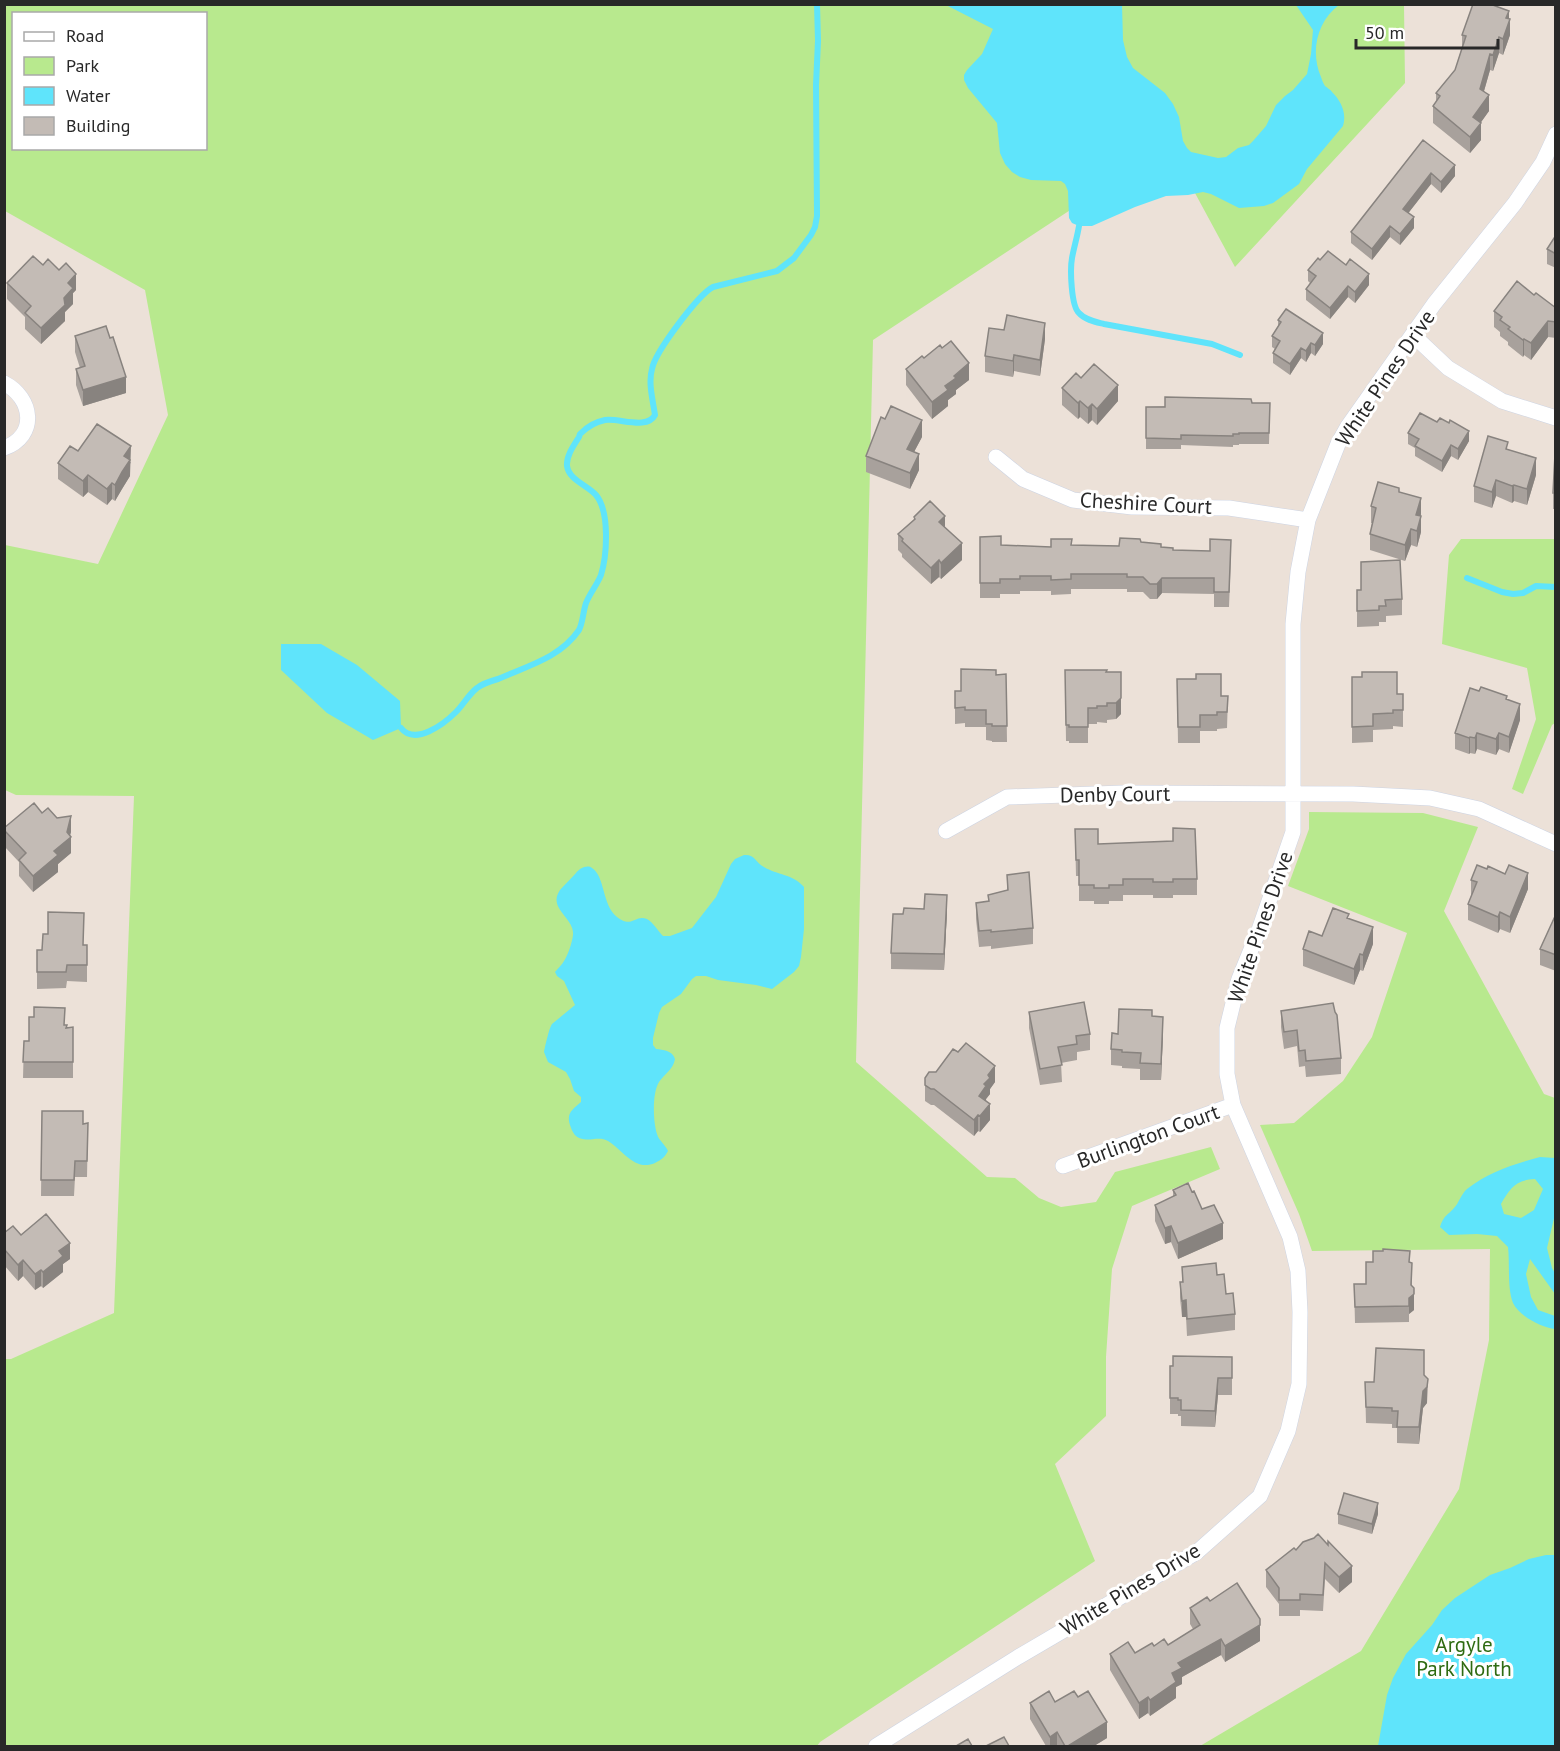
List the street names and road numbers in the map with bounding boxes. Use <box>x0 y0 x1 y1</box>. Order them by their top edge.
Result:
street label: White Pines Drive <box>1329 305 1441 451</box>
street label: Cheshire Court <box>1079 486 1213 520</box>
street label: Denby Court <box>1060 780 1170 808</box>
street label: White Pines Drive <box>1221 848 1299 1006</box>
street label: Burlington Court <box>1073 1098 1223 1174</box>
street label: White Pines Drive <box>1055 1537 1205 1641</box>

